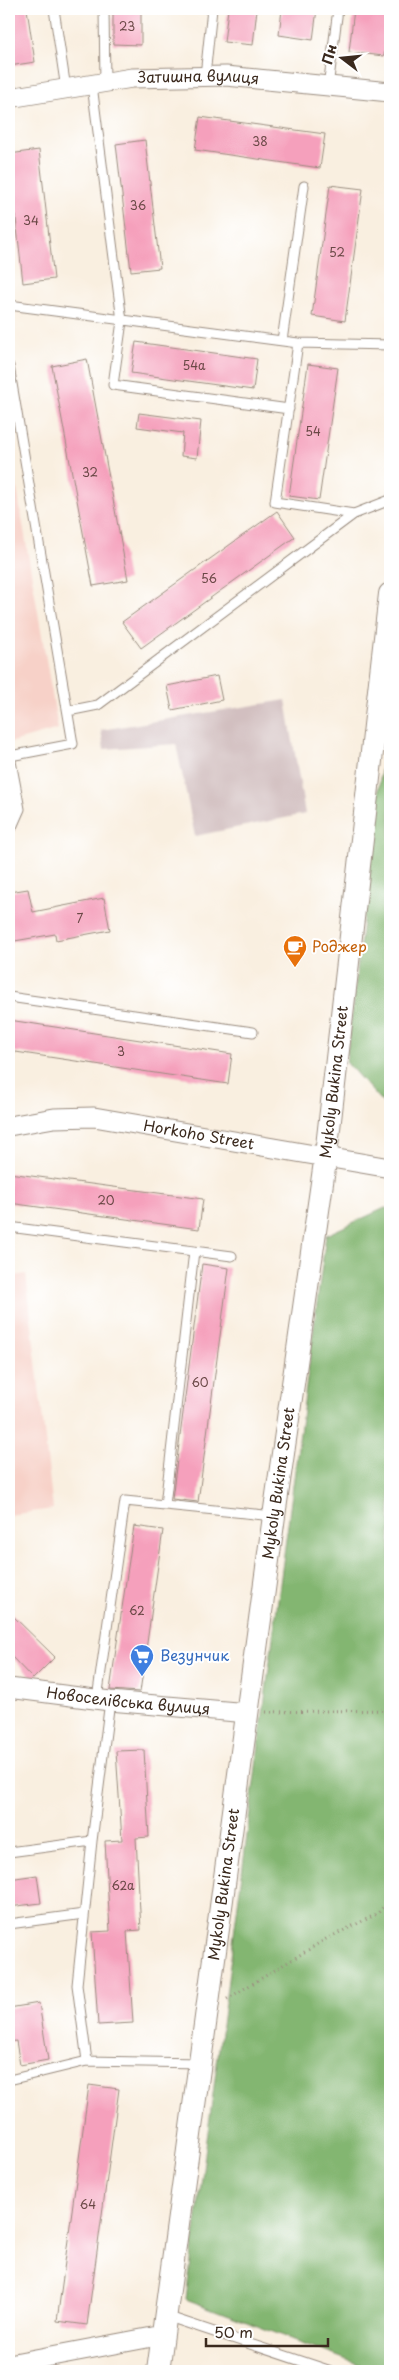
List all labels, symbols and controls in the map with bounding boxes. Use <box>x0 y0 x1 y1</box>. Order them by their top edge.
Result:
house number: 23 <box>119 17 135 35</box>
north arrow <box>316 32 366 82</box>
text: Пн <box>316 42 342 67</box>
street label: Затишна вулиця <box>137 63 260 89</box>
house number: 38 <box>252 132 268 150</box>
house number: 36 <box>130 196 146 214</box>
house number: 34 <box>23 211 39 229</box>
house number: 52 <box>329 243 345 261</box>
house number: 54а <box>182 356 206 374</box>
house number: 54 <box>305 422 321 440</box>
house number: 32 <box>82 463 98 481</box>
house number: 56 <box>201 569 217 587</box>
house number: 7 <box>77 909 84 927</box>
cafe icon: Роджер <box>282 934 308 968</box>
place label: Роджер <box>312 934 367 957</box>
street label: Mykoly Bukina Street <box>313 1004 353 1159</box>
house number: 3 <box>117 1042 125 1060</box>
street label: Horkoho Street <box>142 1113 256 1154</box>
house number: 20 <box>97 1191 115 1209</box>
house number: 60 <box>191 1373 209 1391</box>
street label: Mykoly Bukina Street <box>255 1406 300 1560</box>
house number: 62 <box>129 1601 145 1619</box>
supermarket icon: Везунчик <box>129 1643 155 1677</box>
place label: Везунчик <box>160 1643 229 1666</box>
street label: Новоселівська вулиця <box>45 1680 211 1720</box>
street label: Mykoly Bukina Street <box>201 1807 244 1962</box>
house number: 62а <box>111 1876 135 1894</box>
house number: 64 <box>80 2195 96 2213</box>
scale bar <box>206 2315 329 2347</box>
text: 50 m <box>214 2320 253 2343</box>

